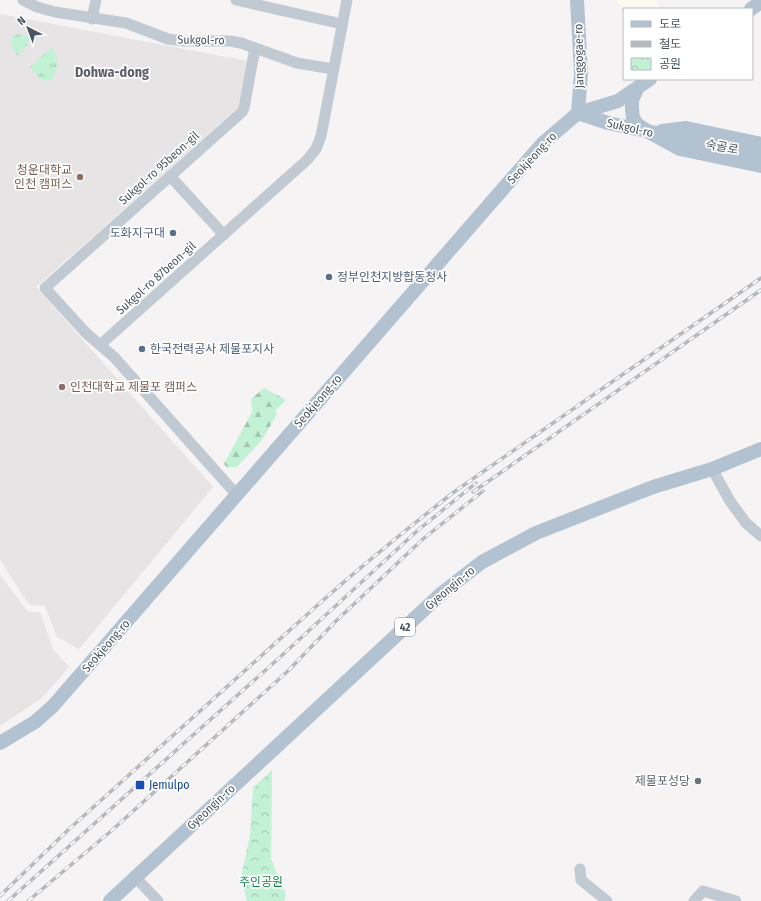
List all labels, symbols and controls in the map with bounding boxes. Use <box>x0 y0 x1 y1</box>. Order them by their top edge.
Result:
north arrow <box>8 8 48 48</box>
legend <box>623 8 753 80</box>
text: N <box>15 14 28 28</box>
text: 도로 <box>659 17 681 31</box>
street label: Janggogae-ro <box>571 24 587 88</box>
street label: Sukgol-ro <box>177 33 225 47</box>
text: 철도 <box>659 37 681 51</box>
text: 공원 <box>659 57 681 71</box>
district label: Dohwa-dong <box>75 64 149 81</box>
street label: Sukgol-ro <box>605 116 655 140</box>
street label: Sukgol-ro 95beon-gil <box>116 128 202 208</box>
street label: Seokjeong-ro <box>505 129 559 187</box>
street label: 숙골로 <box>704 137 740 157</box>
place label: 청운대학교 인천 캠퍼스 <box>14 163 72 191</box>
marker: 청운대학교 인천 캠퍼스 <box>75 172 85 182</box>
place label: 도화지구대 <box>110 226 165 240</box>
marker: 도화지구대 <box>168 228 178 238</box>
street label: Sukgol-ro 87beon-gil <box>113 239 199 317</box>
place label: 정부인천지방합동청사 <box>337 270 447 284</box>
marker: 정부인천지방합동청사 <box>324 272 334 282</box>
place label: 한국전력공사 제물포지사 <box>150 342 274 356</box>
marker: 한국전력공사 제물포지사 <box>137 344 147 354</box>
street label: Seokjeong-ro <box>291 372 345 430</box>
place label: 인천대학교 제물포 캠퍼스 <box>70 380 197 394</box>
marker: 인천대학교 제물포 캠퍼스 <box>57 382 67 392</box>
street label: Gyeongin-ro <box>422 563 478 613</box>
street label: Seokjeong-ro <box>79 617 133 675</box>
road number: 42 <box>395 618 415 636</box>
place label: 제물포성당 <box>635 774 690 788</box>
marker: 제물포성당 <box>693 776 703 786</box>
place label: Jemulpo <box>149 778 190 792</box>
marker: Jemulpo <box>134 779 146 791</box>
street label: Gyeongin-ro <box>184 781 238 833</box>
park label: 주인공원 <box>239 875 283 889</box>

